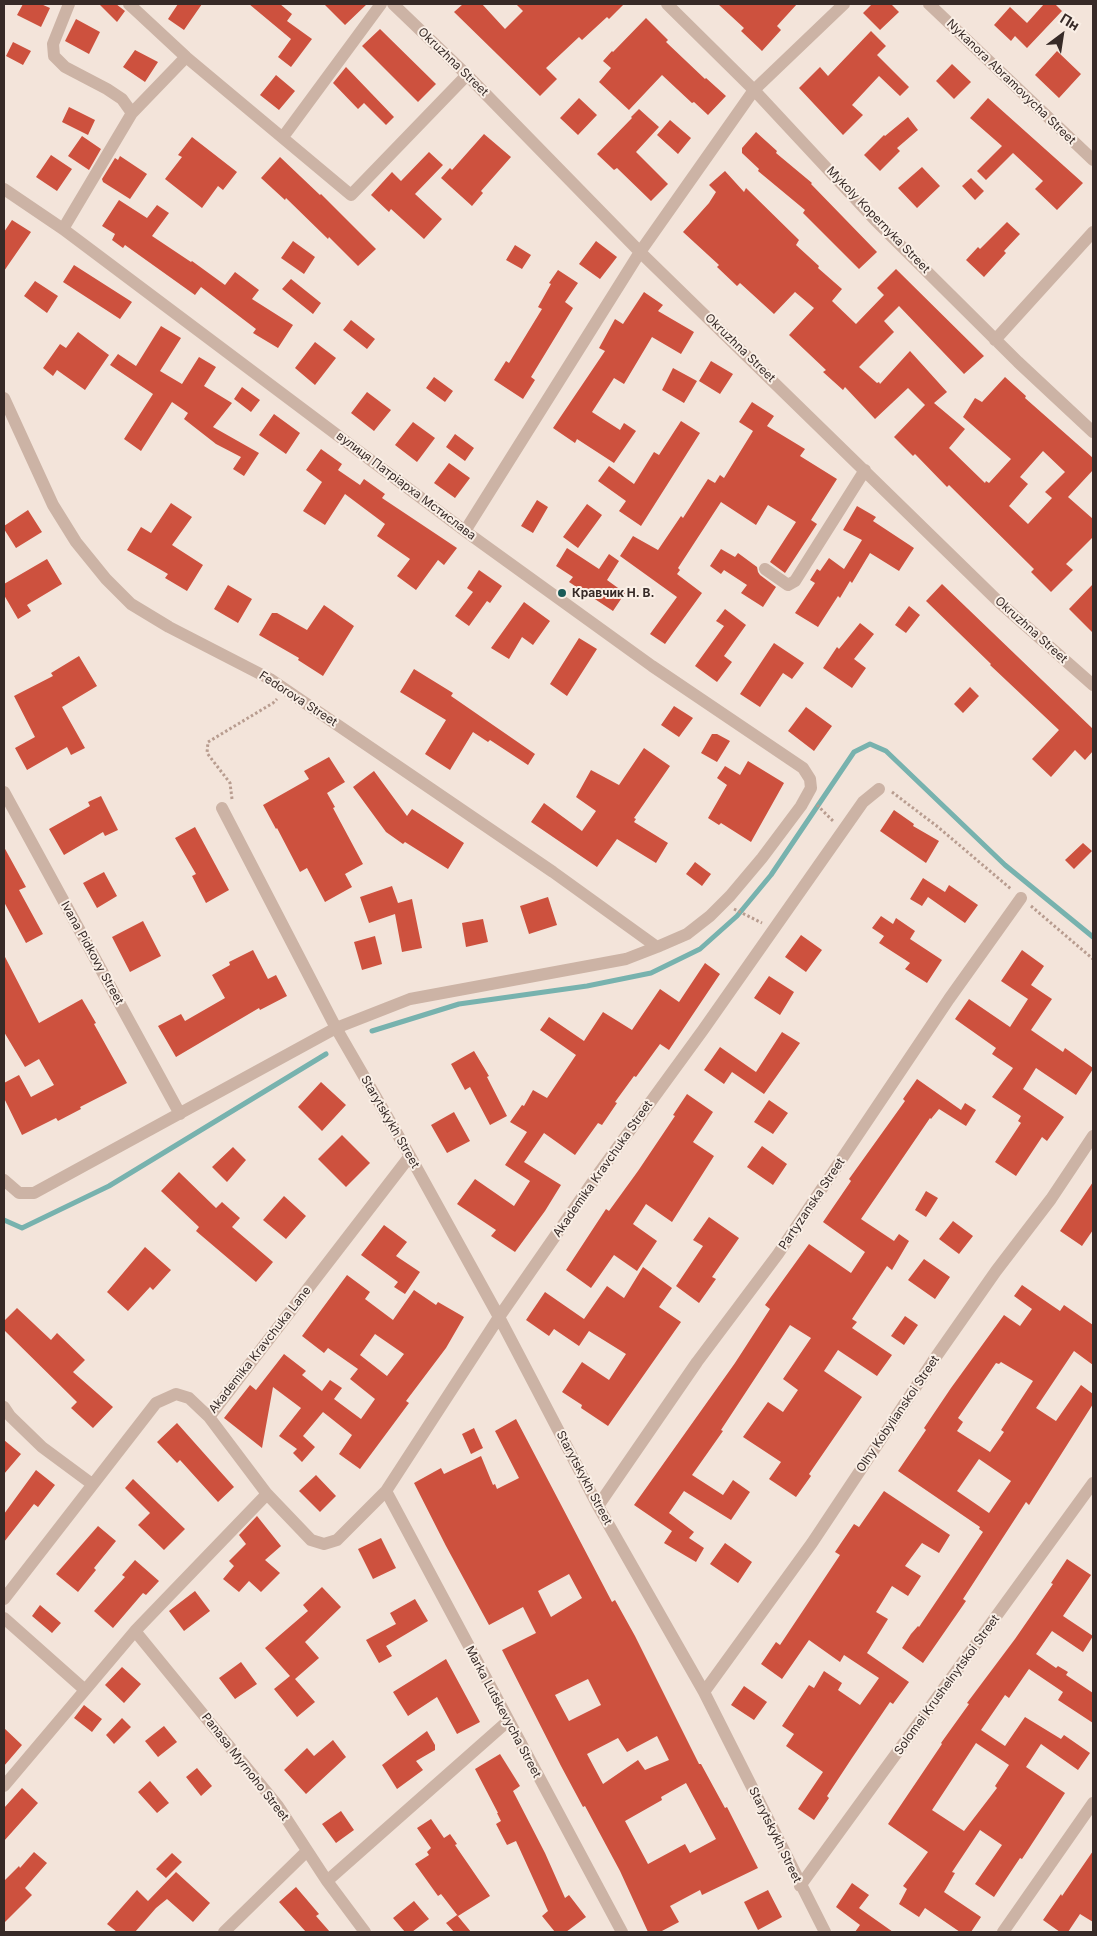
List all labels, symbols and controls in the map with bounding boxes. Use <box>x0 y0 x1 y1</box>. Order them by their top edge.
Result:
text: Пн <box>1057 9 1083 34</box>
north arrow <box>1037 10 1087 60</box>
street label: Nykanora Abramovycha Street <box>944 16 1078 148</box>
street label: Okruzhna Street <box>415 25 491 99</box>
street label: Mykoly Kopernyka Street <box>823 164 933 276</box>
street label: Okruzhna Street <box>702 311 778 385</box>
street label: вулиця Патріарха Мстислава <box>333 429 479 543</box>
place label: Кравчик Н. В. <box>572 586 654 600</box>
marker: Кравчик Н. В. <box>556 587 568 599</box>
street label: Okruzhna Street <box>992 594 1070 666</box>
street label: Fedorova Street <box>256 668 340 730</box>
street label: Ivana Pidkovy Street <box>58 899 126 1007</box>
street label: Starytskykh Street <box>358 1073 422 1171</box>
street label: Akademika Kravchuka Street <box>550 1098 656 1240</box>
street label: Partyzanska Street <box>776 1155 848 1253</box>
street label: Akademika Kravchuka Lane <box>206 1284 314 1416</box>
street label: Olhy Kobylianskoi Street <box>854 1353 942 1475</box>
street label: Starytskykh Street <box>553 1428 615 1528</box>
street label: Solomei Krushelnytskoi Street <box>891 1612 1003 1758</box>
street label: Marka Lutskevycha Street <box>462 1644 544 1780</box>
street label: Panasa Myrnoho Street <box>198 1710 292 1824</box>
street label: Starytskykh Street <box>746 1785 804 1885</box>

